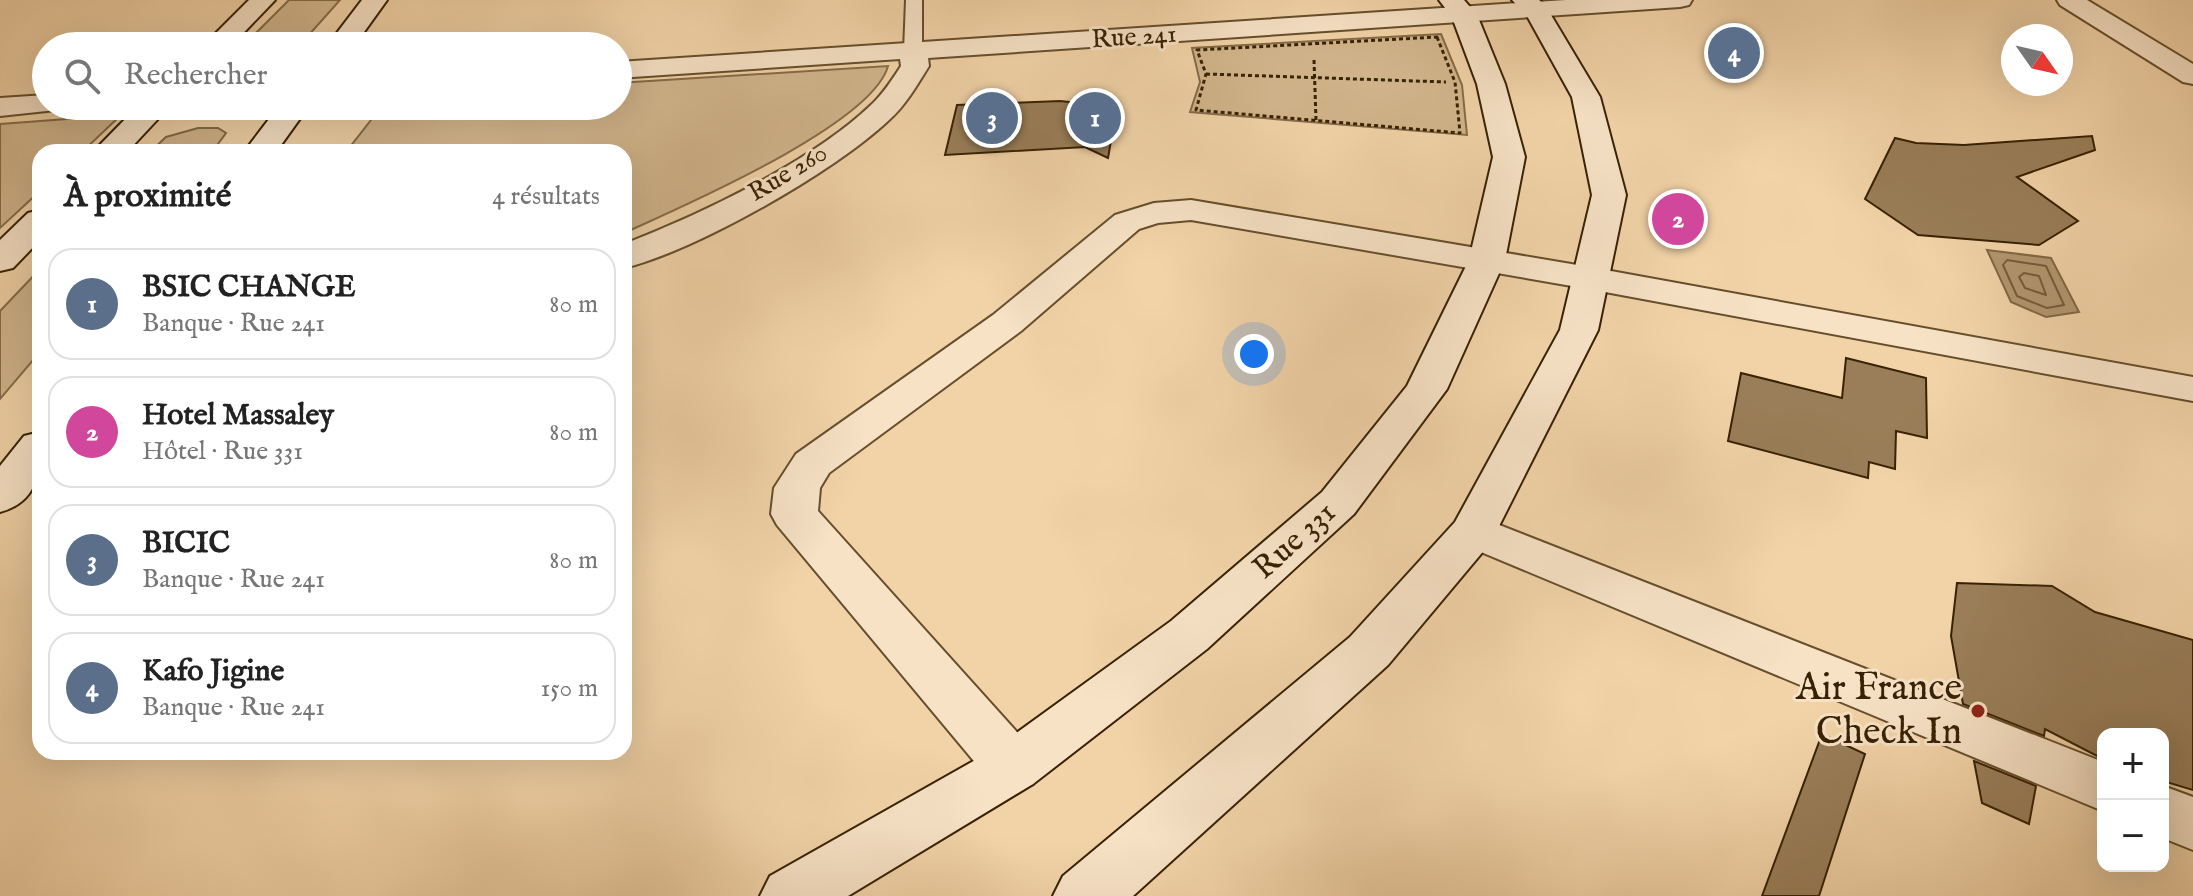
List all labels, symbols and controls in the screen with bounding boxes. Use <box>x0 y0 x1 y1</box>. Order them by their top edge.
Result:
street label: Rue 241 <box>1090 18 1178 56</box>
pin: 4 <box>1708 23 1760 83</box>
north arrow <box>2001 24 2073 96</box>
search box <box>32 32 632 120</box>
icon: search <box>60 54 104 98</box>
text: Rechercher <box>124 57 268 95</box>
pin: 3 <box>966 88 1018 148</box>
pin: 1 <box>1069 88 1121 148</box>
street label: Rue 260 <box>742 137 834 209</box>
text: À proximité <box>64 175 231 218</box>
text: 4 résultats <box>492 180 600 213</box>
pin: 2 <box>1652 189 1704 249</box>
text: BSIC CHANGE <box>142 269 356 307</box>
text: 1 <box>87 288 97 321</box>
text: 80 m <box>549 288 598 321</box>
text: Banque · Rue 241 <box>142 307 325 340</box>
your location <box>1234 334 1274 374</box>
text: Hotel Massaley <box>142 397 334 435</box>
text: 2 <box>86 416 98 449</box>
text: 80 m <box>549 416 598 449</box>
text: Hôtel · Rue 331 <box>142 435 303 468</box>
street label: Rue 331 <box>1245 493 1345 589</box>
text: BICIC <box>142 525 230 563</box>
text: 3 <box>87 544 97 577</box>
text: 80 m <box>549 544 598 577</box>
text: Banque · Rue 241 <box>142 563 325 596</box>
text: Kafo Jigine <box>142 653 284 691</box>
place label: Air France Check In <box>1795 665 1962 757</box>
text: 4 <box>86 672 98 705</box>
text: 150 m <box>540 672 598 705</box>
text: Banque · Rue 241 <box>142 691 325 724</box>
marker: Air France Check In <box>1969 702 1987 720</box>
map controls <box>2097 728 2169 872</box>
button: + <box>2097 728 2169 800</box>
button: − <box>2097 800 2169 872</box>

